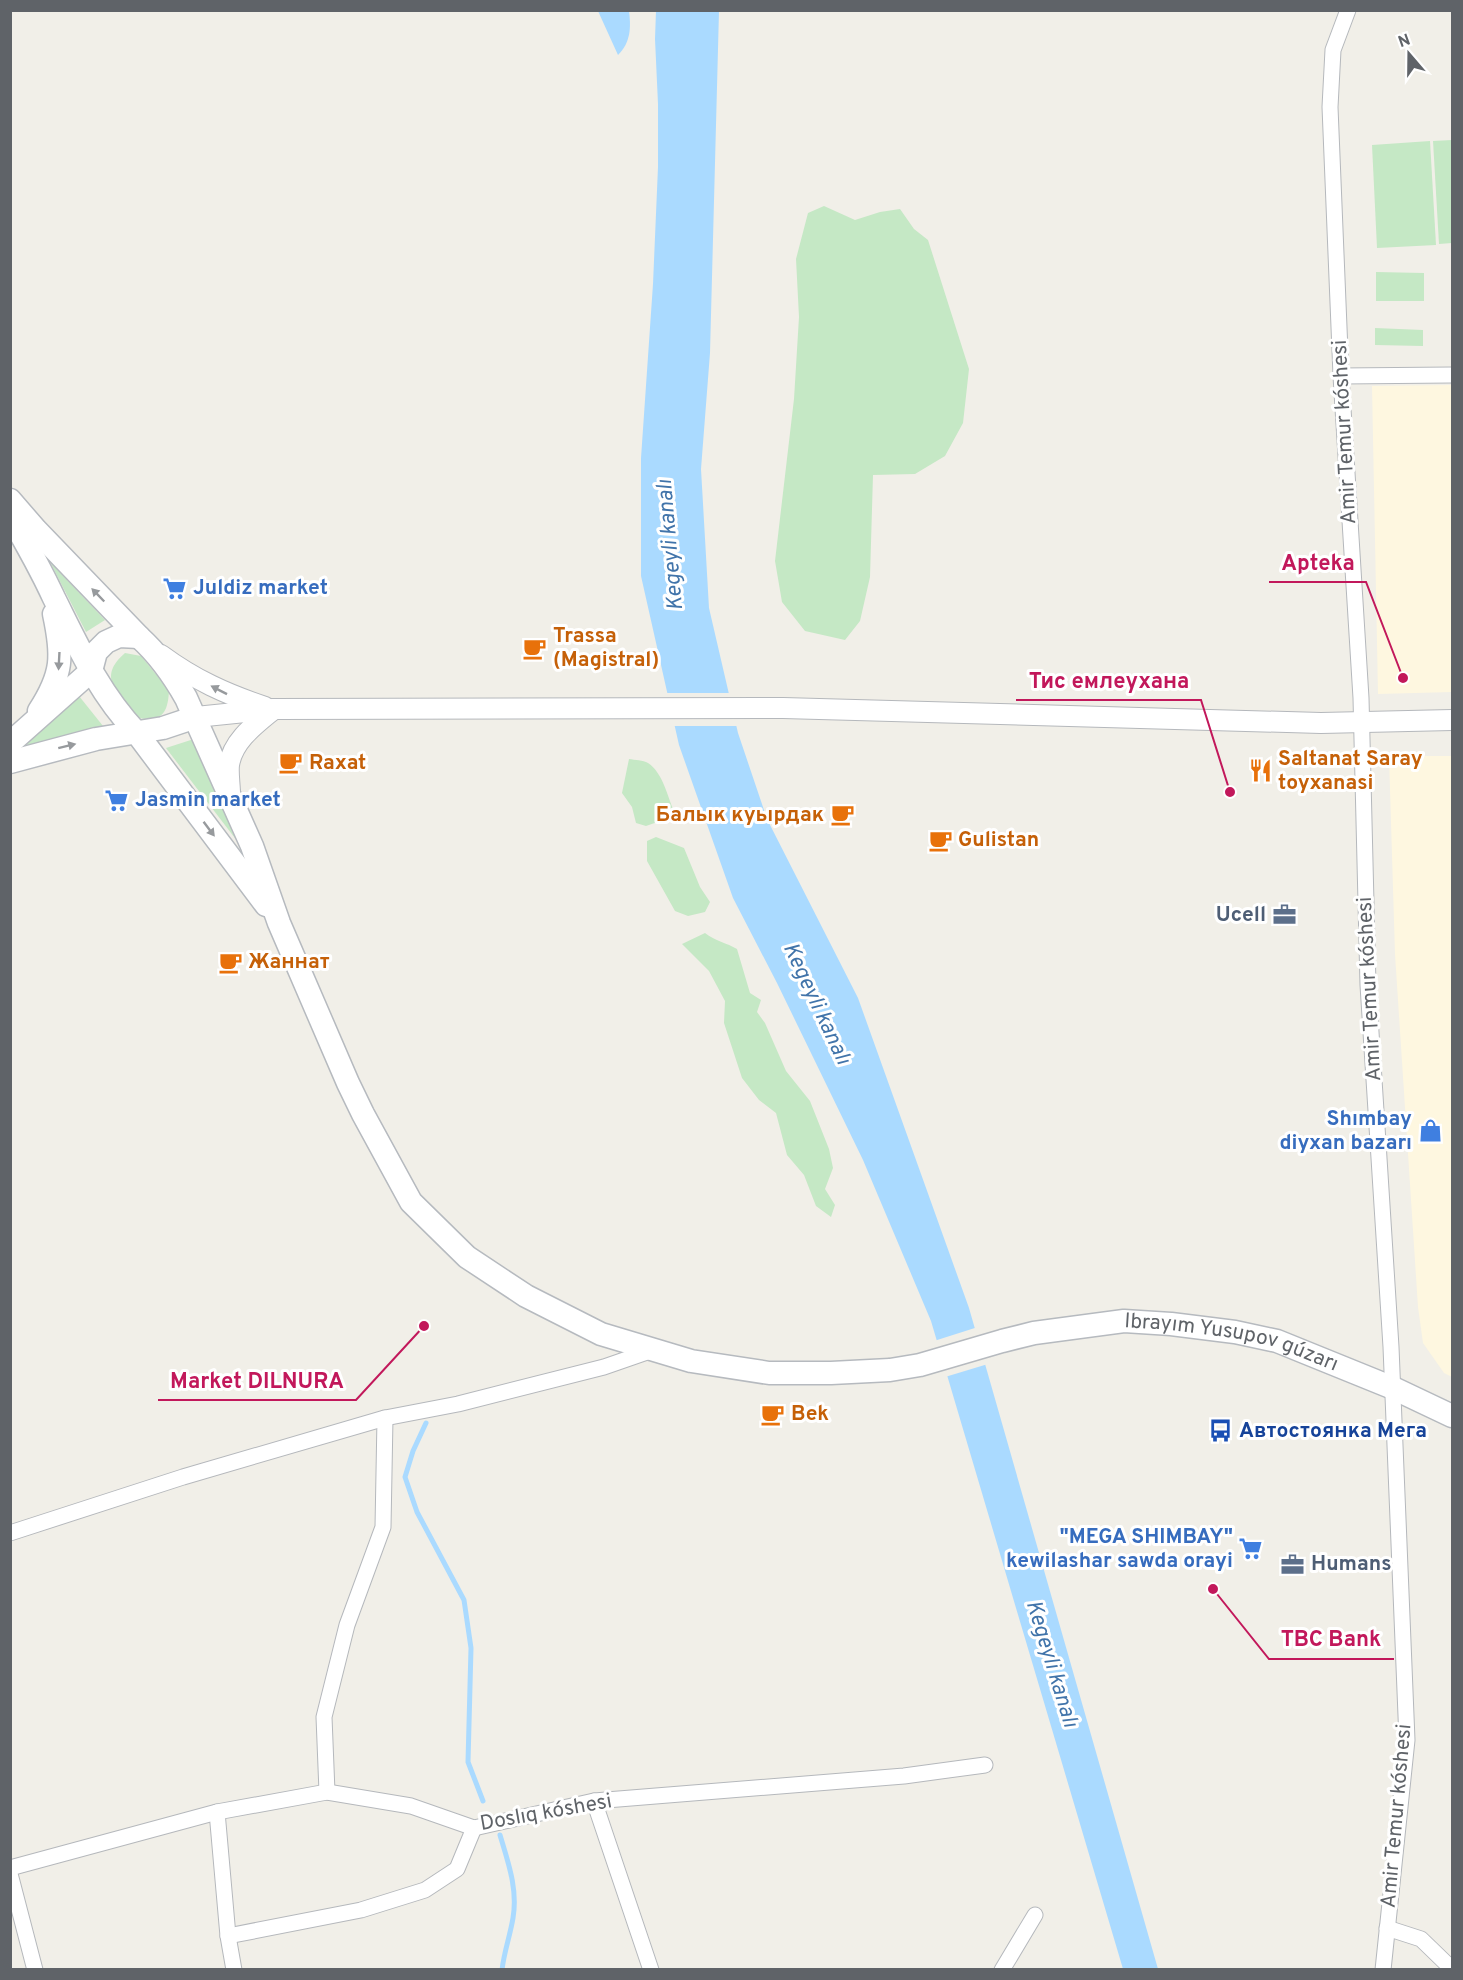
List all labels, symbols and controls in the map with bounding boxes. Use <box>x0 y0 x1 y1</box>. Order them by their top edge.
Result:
north arrow <box>1379 24 1439 84</box>
text: N <box>1396 30 1413 53</box>
street label: Amir Temur kóshesi <box>1327 339 1363 525</box>
water label: Kegeyli kanalı <box>652 478 690 612</box>
callout: Apteka <box>1269 542 1366 582</box>
text: Apteka <box>1281 551 1355 578</box>
supermarket icon: Juldiz market <box>162 575 188 601</box>
place label: Juldiz market <box>193 575 328 602</box>
one-way arrow <box>91 587 105 602</box>
place label: Trassa (Magistral) <box>553 623 659 674</box>
cafe icon: Trassa (Magistral) <box>522 635 548 661</box>
one-way arrow <box>54 652 64 671</box>
callout: Тис емлеухана <box>1016 660 1201 700</box>
text: Тис емлеухана <box>1029 669 1189 696</box>
one-way arrow <box>210 685 227 695</box>
one-way arrow <box>58 741 76 751</box>
place label: Saltanat Saray toyxanasi <box>1278 746 1423 797</box>
cafe icon: Raxat <box>278 750 304 776</box>
place label: Raxat <box>309 750 366 777</box>
restaurant icon: Saltanat Saray toyxanasi <box>1247 758 1273 784</box>
supermarket icon: Jasmin market <box>104 787 130 813</box>
place label: Jasmin market <box>135 787 281 814</box>
place label: Балык куырдак <box>656 802 824 829</box>
cafe icon: Балык куырдак <box>829 802 855 828</box>
one-way arrow <box>203 821 215 837</box>
cafe icon: Gulistan <box>927 827 953 853</box>
place label: Gulistan <box>958 827 1039 854</box>
street label: Amir Temur kóshesi <box>1352 896 1388 1082</box>
place label: Ucell <box>1216 902 1266 929</box>
office icon: Ucell <box>1271 902 1297 928</box>
water label: Kegeyli kanalı <box>776 939 856 1070</box>
cafe icon: Жаннат <box>217 949 243 975</box>
place label: Жаннат <box>248 949 330 976</box>
place label: Shımbay diyxan bazarı <box>1279 1106 1412 1157</box>
shop icon: Shımbay diyxan bazarı <box>1417 1118 1443 1144</box>
street label: Ibrayım Yusupov gúzarı <box>1123 1308 1342 1378</box>
callout: Market DILNURA <box>158 1360 356 1400</box>
text: Market DILNURA <box>170 1369 344 1396</box>
cafe icon: Bek <box>760 1401 786 1427</box>
place label: Bek <box>791 1401 829 1428</box>
bus stop icon: Автостоянка Мега <box>1208 1418 1234 1444</box>
place label: Автостоянка Мега <box>1239 1418 1427 1445</box>
place label: "MEGA SHIMBAY" kewilashar sawda orayi <box>1006 1524 1233 1575</box>
supermarket icon: "MEGA SHIMBAY" kewilashar sawda orayi <box>1238 1536 1264 1562</box>
office icon: Humans <box>1280 1551 1306 1577</box>
place label: Humans <box>1311 1551 1392 1578</box>
water label: Kegeyli kanalı <box>1019 1597 1083 1731</box>
callout: TBC Bank <box>1269 1619 1394 1659</box>
text: TBC Bank <box>1281 1627 1381 1654</box>
street label: Amir Temur kóshesi <box>1375 1723 1419 1909</box>
street label: Doslıq kóshesi <box>478 1788 614 1838</box>

